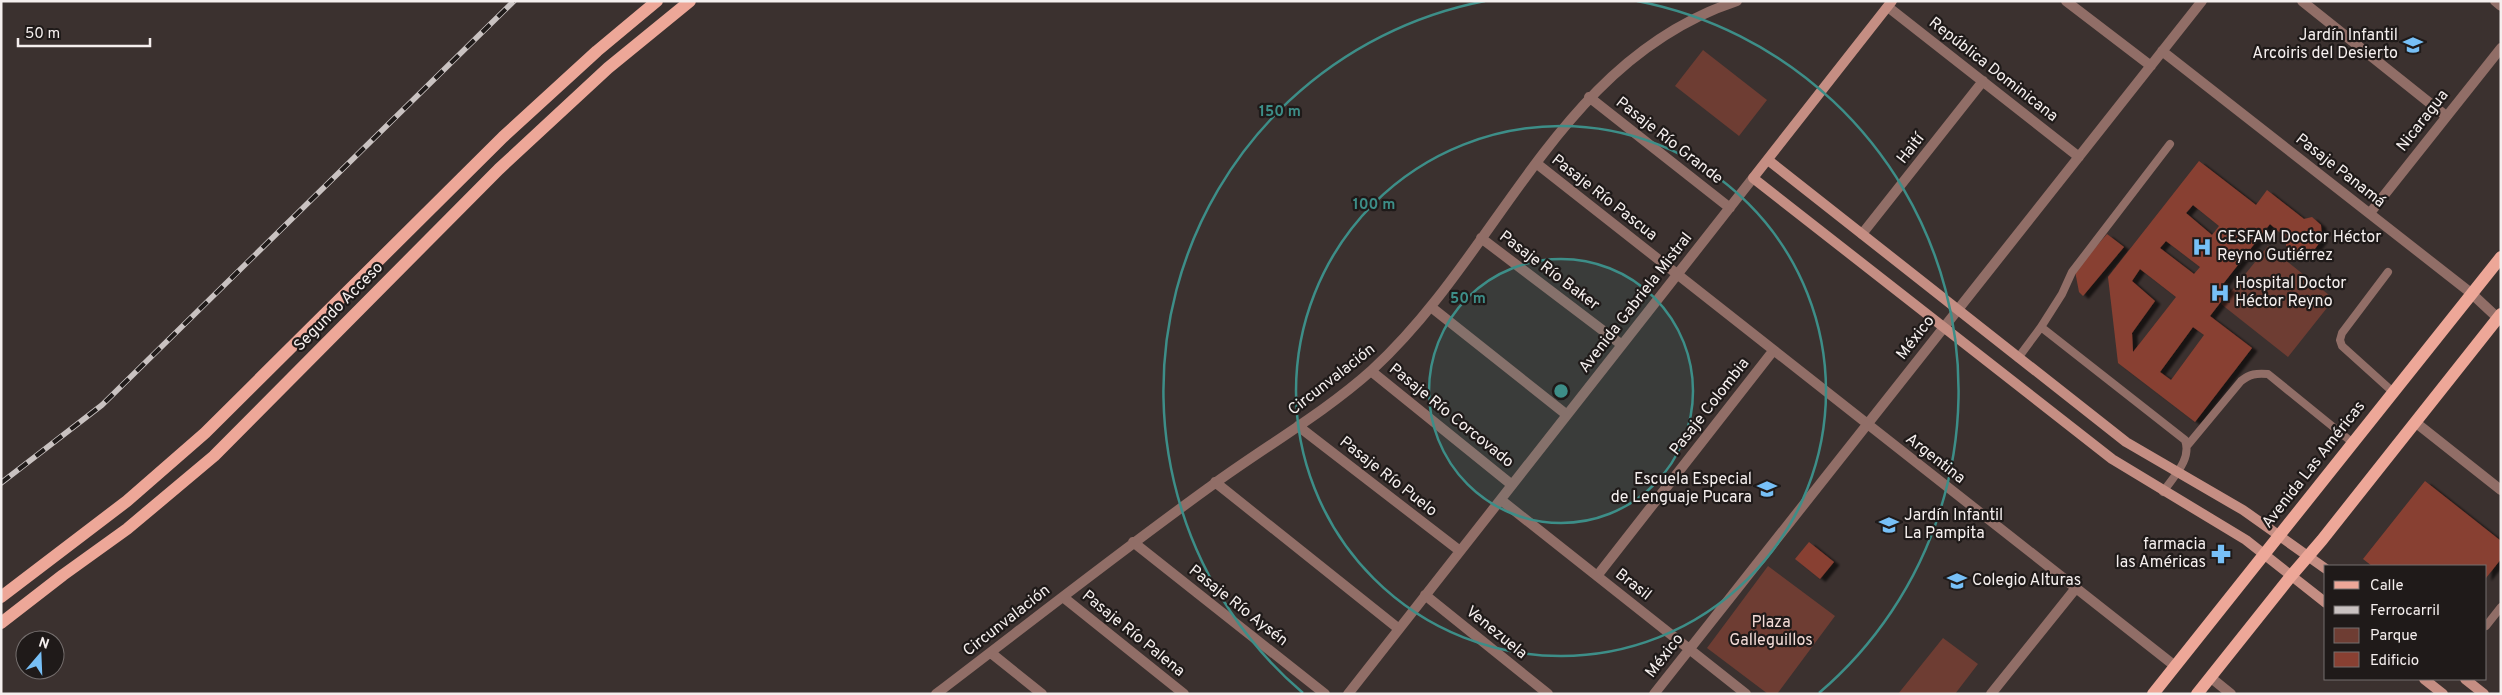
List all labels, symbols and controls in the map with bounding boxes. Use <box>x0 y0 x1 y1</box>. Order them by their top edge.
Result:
street label: República Dominicana <box>1924 13 2062 127</box>
scale bar <box>18 15 150 47</box>
text: 50 m <box>25 25 60 44</box>
place label: Jardín Infantil Arcoiris del Desierto <box>2252 26 2398 64</box>
school or university icon: Jardín Infantil Arcoiris del Desierto <box>2402 34 2424 56</box>
street label: Nicaragua <box>2393 86 2453 156</box>
street label: Pasaje Río Grande <box>1611 93 1727 189</box>
text: 150 m <box>1259 103 1301 122</box>
street label: Haití <box>1893 128 1930 168</box>
street label: Pasaje Panamá <box>2291 130 2389 212</box>
street label: Pasaje Río Pascua <box>1547 150 1661 246</box>
text: 100 m <box>1353 196 1395 215</box>
street label: Pasaje Río Baker <box>1495 227 1603 315</box>
place label: CESFAM Doctor Héctor Reyno Gutiérrez <box>2217 228 2381 266</box>
street label: Avenida Gabriela Mistral <box>1575 229 1697 377</box>
hospital icon: CESFAM Doctor Héctor Reyno Gutiérrez <box>2191 236 2213 258</box>
street label: Segundo Acceso <box>290 258 388 356</box>
place label: Hospital Doctor Héctor Reyno <box>2235 274 2347 312</box>
hospital icon: Hospital Doctor Héctor Reyno <box>2209 282 2231 304</box>
text: 50 m <box>1450 290 1486 309</box>
street label: México <box>1892 312 1940 364</box>
street label: Circunvalación <box>1284 340 1380 420</box>
street label: Pasaje Colombia <box>1666 354 1754 460</box>
street label: Pasaje Río Corcovado <box>1385 360 1517 473</box>
centre of rings <box>1552 382 1570 400</box>
street label: Avenida Las Américas <box>2258 397 2370 533</box>
street label: Argentina <box>1901 429 1969 489</box>
street label: Pasaje Río Puelo <box>1335 433 1441 521</box>
place label: Escuela Especial de Lenguaje Pucara <box>1611 470 1752 508</box>
school or university icon: Escuela Especial de Lenguaje Pucara <box>1756 478 1778 500</box>
place label: Jardín Infantil La Pampita <box>1904 506 2003 544</box>
school or university icon: Jardín Infantil La Pampita <box>1878 514 1900 536</box>
place label: farmacia las Américas <box>2116 535 2206 573</box>
pharmacy icon: farmacia las Américas <box>2210 543 2232 565</box>
street label: Pasaje Río Aysén <box>1184 561 1292 651</box>
street label: Brasil <box>1611 565 1655 605</box>
legend <box>2324 565 2487 680</box>
school or university icon: Colegio Alturas <box>1946 570 1968 592</box>
place label: Colegio Alturas <box>1972 571 2081 591</box>
text: Calle <box>2370 577 2404 596</box>
street label: Circunvalación <box>959 581 1055 661</box>
street label: Pasaje Río Palena <box>1077 586 1189 682</box>
street label: Venezuela <box>1461 602 1531 664</box>
text: Ferrocarril <box>2370 602 2440 621</box>
park label: Plaza Galleguillos <box>1729 613 1813 651</box>
text: Parque <box>2370 627 2418 646</box>
north arrow <box>15 630 65 680</box>
street label: México <box>1641 630 1689 682</box>
text: N <box>36 634 51 654</box>
text: Edificio <box>2370 652 2419 671</box>

